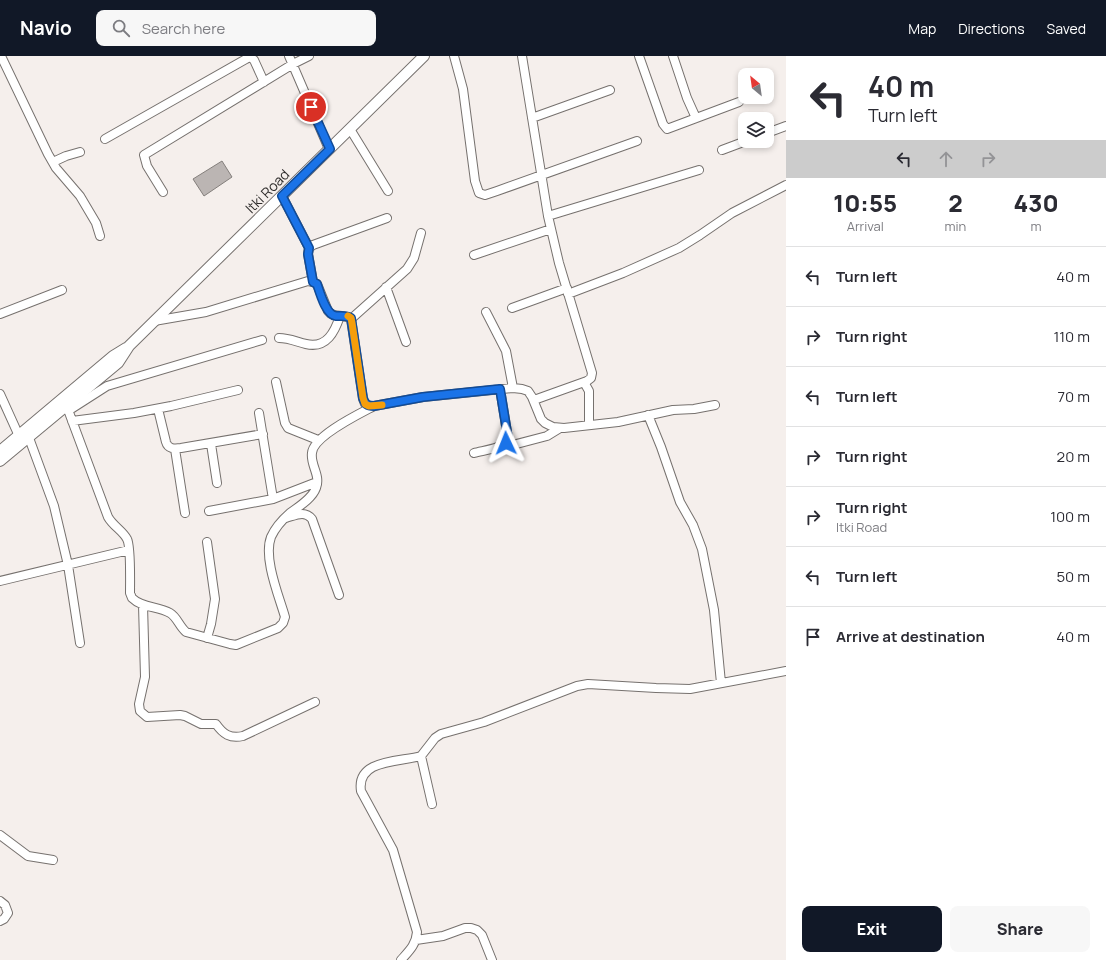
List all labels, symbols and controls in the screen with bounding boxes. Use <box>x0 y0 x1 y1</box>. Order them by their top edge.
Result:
search box <box>96 10 376 46</box>
text: Navio <box>20 15 72 41</box>
icon: search <box>110 17 132 39</box>
text: Search here <box>142 18 225 39</box>
text: Map <box>908 19 936 38</box>
text: Directions <box>958 19 1025 38</box>
text: Saved <box>1047 19 1086 38</box>
text: 40 m <box>868 67 934 105</box>
north arrow <box>738 68 774 104</box>
map controls <box>738 68 774 148</box>
icon: left <box>802 72 854 124</box>
pin <box>294 90 328 124</box>
icon: arrive <box>300 96 322 118</box>
text: Turn left <box>868 103 938 127</box>
button: layers <box>738 112 774 148</box>
icon: left <box>893 148 915 170</box>
icon: ahead <box>935 148 957 170</box>
icon: right <box>977 148 999 170</box>
street label: Itki Road <box>241 165 293 217</box>
text: 10:55 <box>833 186 897 219</box>
text: 2 <box>948 186 963 219</box>
text: 430 <box>1014 186 1059 219</box>
text: Arrival <box>847 217 884 235</box>
text: min <box>944 217 966 235</box>
text: m <box>1031 217 1042 235</box>
icon: left <box>802 266 824 288</box>
text: Turn left <box>836 266 898 287</box>
text: 40 m <box>1056 266 1090 287</box>
icon: right <box>802 326 824 348</box>
text: Turn right <box>836 326 907 347</box>
text: 110 m <box>1053 326 1090 347</box>
icon: left <box>802 386 824 408</box>
text: Turn left <box>836 386 898 407</box>
text: 70 m <box>1058 386 1090 407</box>
position arrow <box>485 422 527 464</box>
icon: right <box>802 446 824 468</box>
text: Turn right <box>836 446 907 467</box>
text: 20 m <box>1057 446 1090 467</box>
text: Turn right <box>836 497 907 518</box>
icon: right <box>802 506 824 528</box>
text: 100 m <box>1050 506 1090 527</box>
text: Itki Road <box>836 518 887 536</box>
icon: left <box>802 566 824 588</box>
text: Turn left <box>836 566 898 587</box>
text: 50 m <box>1056 566 1090 587</box>
icon: arrive <box>802 626 824 648</box>
text: Arrive at destination <box>836 626 985 647</box>
text: 40 m <box>1056 626 1090 647</box>
button: Exit <box>802 906 942 952</box>
button: Share <box>950 906 1090 952</box>

